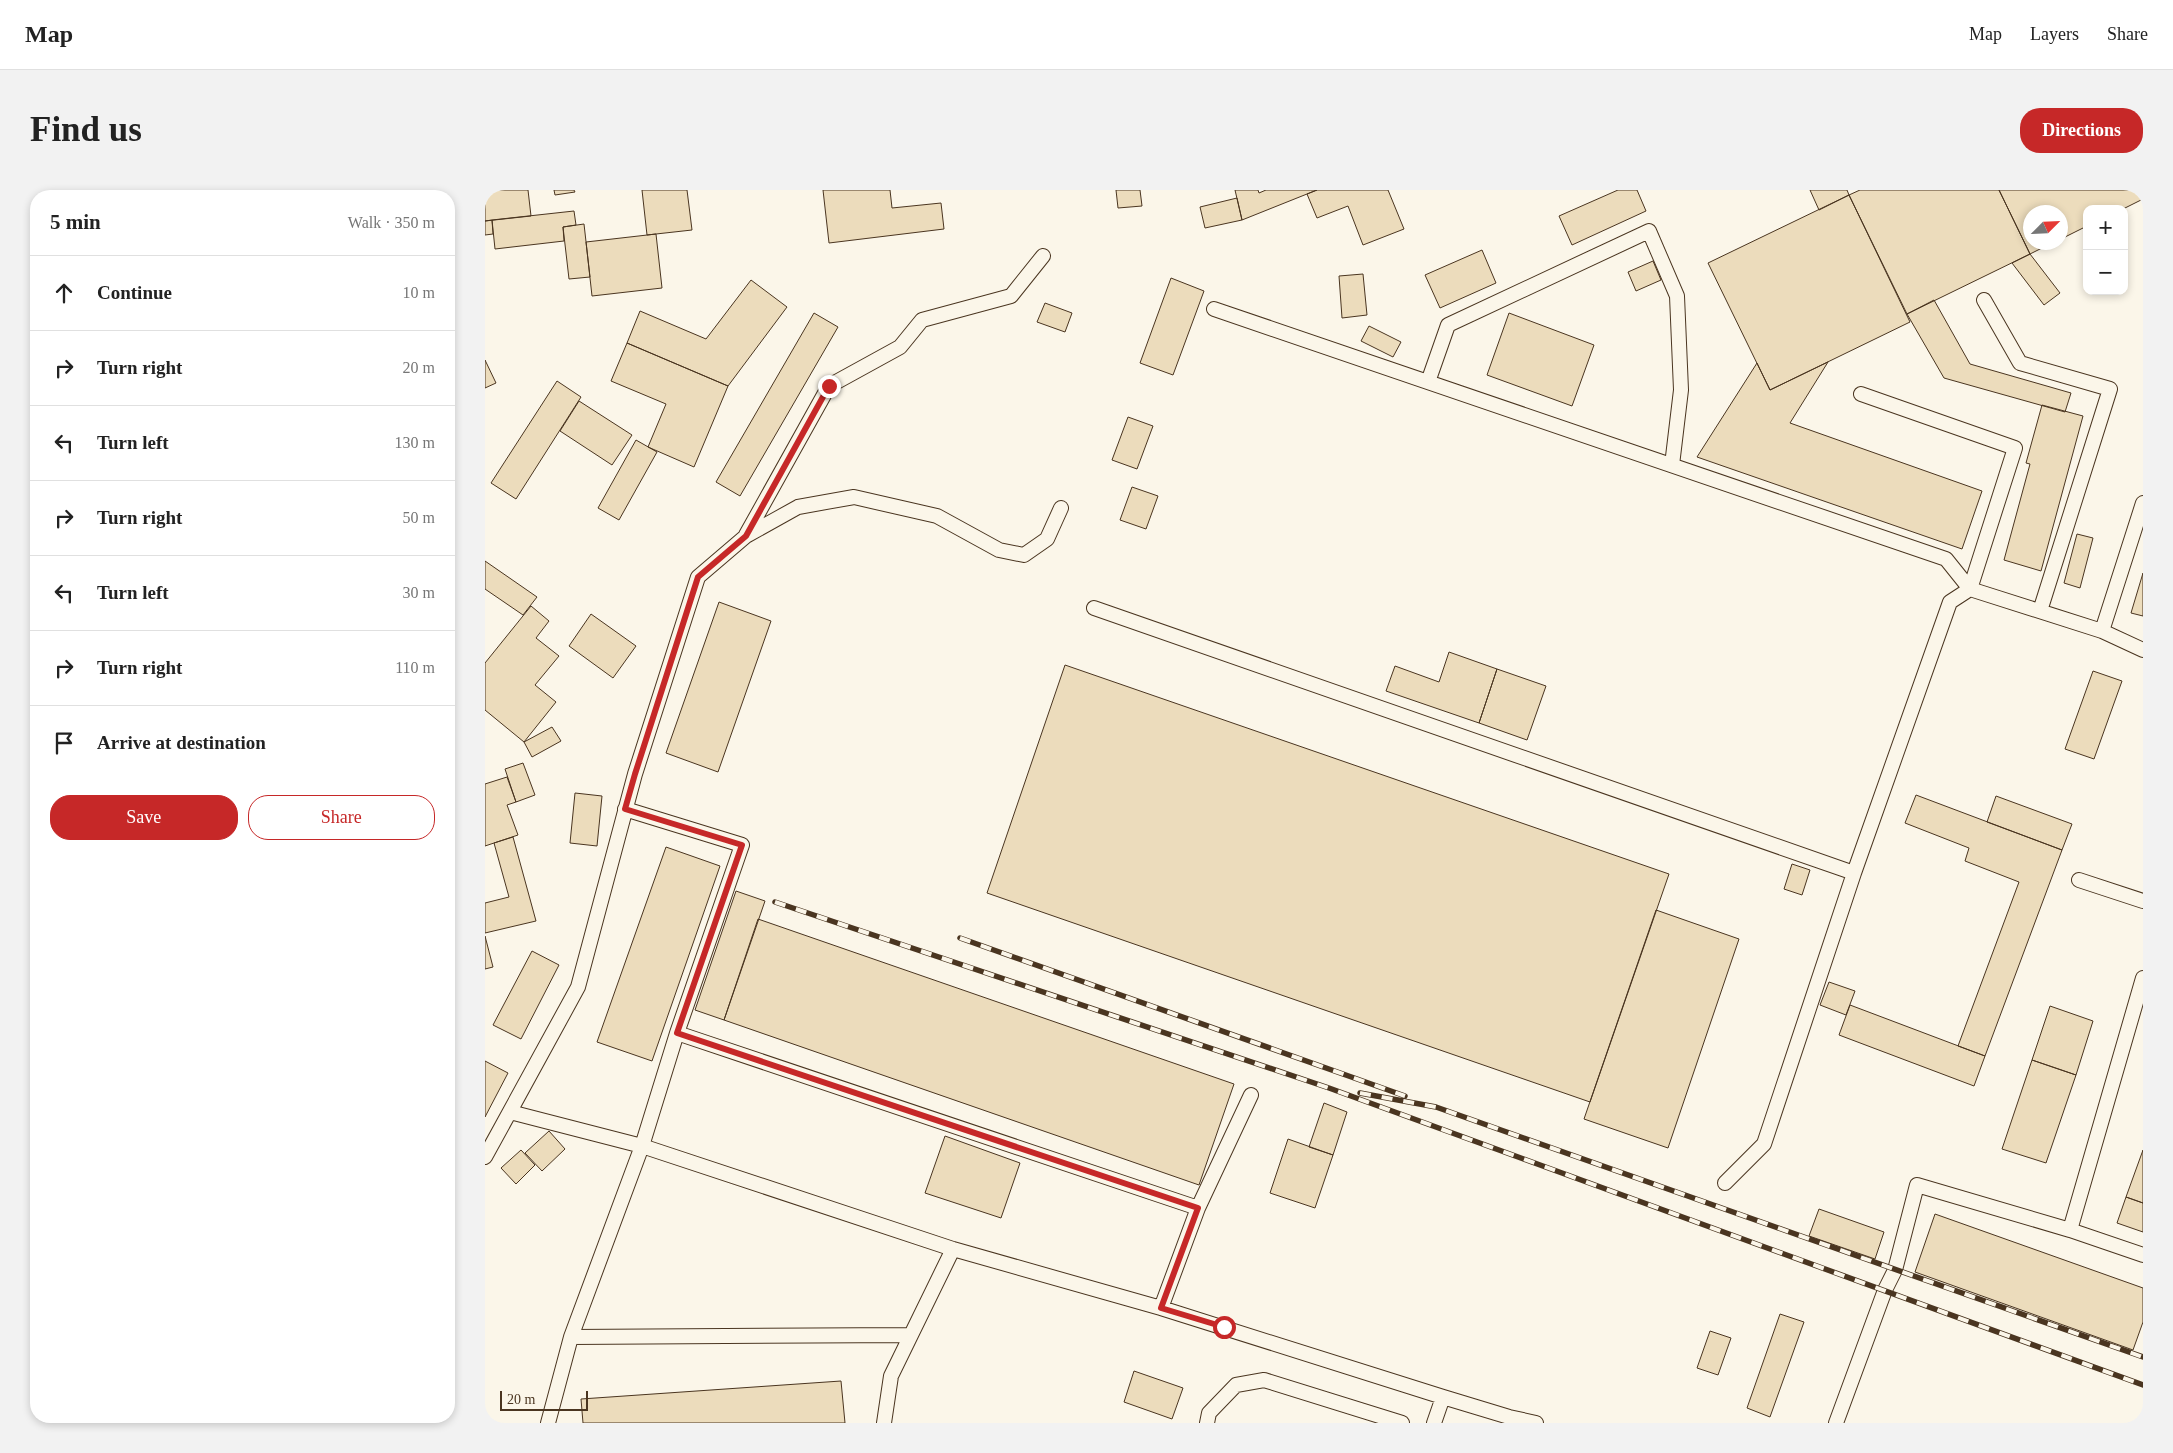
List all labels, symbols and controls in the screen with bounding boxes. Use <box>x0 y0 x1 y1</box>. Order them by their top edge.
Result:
text: Map <box>25 21 73 47</box>
text: Map <box>1969 24 2002 44</box>
text: Layers <box>2030 24 2079 44</box>
text: Share <box>2107 24 2148 44</box>
button: Directions <box>2020 108 2143 153</box>
text: Find us <box>30 110 142 149</box>
north arrow <box>2023 205 2068 250</box>
map controls <box>2083 205 2128 295</box>
button: + <box>2083 205 2128 250</box>
text: 5 min <box>50 210 101 234</box>
text: Walk · 350 m <box>348 214 435 231</box>
button: − <box>2083 250 2128 295</box>
icon: ahead <box>50 279 78 307</box>
text: Continue <box>97 282 172 303</box>
text: 10 m <box>403 284 435 301</box>
icon: right <box>50 354 78 382</box>
text: Turn right <box>97 357 182 378</box>
text: 20 m <box>403 359 435 376</box>
route end <box>818 375 841 398</box>
icon: left <box>50 429 78 457</box>
text: Turn left <box>97 432 169 453</box>
text: 130 m <box>395 434 435 451</box>
icon: right <box>50 504 78 532</box>
text: Turn right <box>97 507 182 528</box>
text: 50 m <box>403 509 435 526</box>
icon: left <box>50 579 78 607</box>
text: Turn left <box>97 582 169 603</box>
text: 30 m <box>403 584 435 601</box>
icon: right <box>50 654 78 682</box>
text: Turn right <box>97 657 182 678</box>
text: 110 m <box>395 659 435 676</box>
icon: arrive <box>50 729 78 757</box>
text: Arrive at destination <box>97 732 266 753</box>
button: Save <box>50 795 238 840</box>
button: Share <box>248 795 435 840</box>
route start <box>1213 1316 1236 1339</box>
scale bar <box>500 1388 587 1411</box>
text: 20 m <box>507 1392 535 1407</box>

